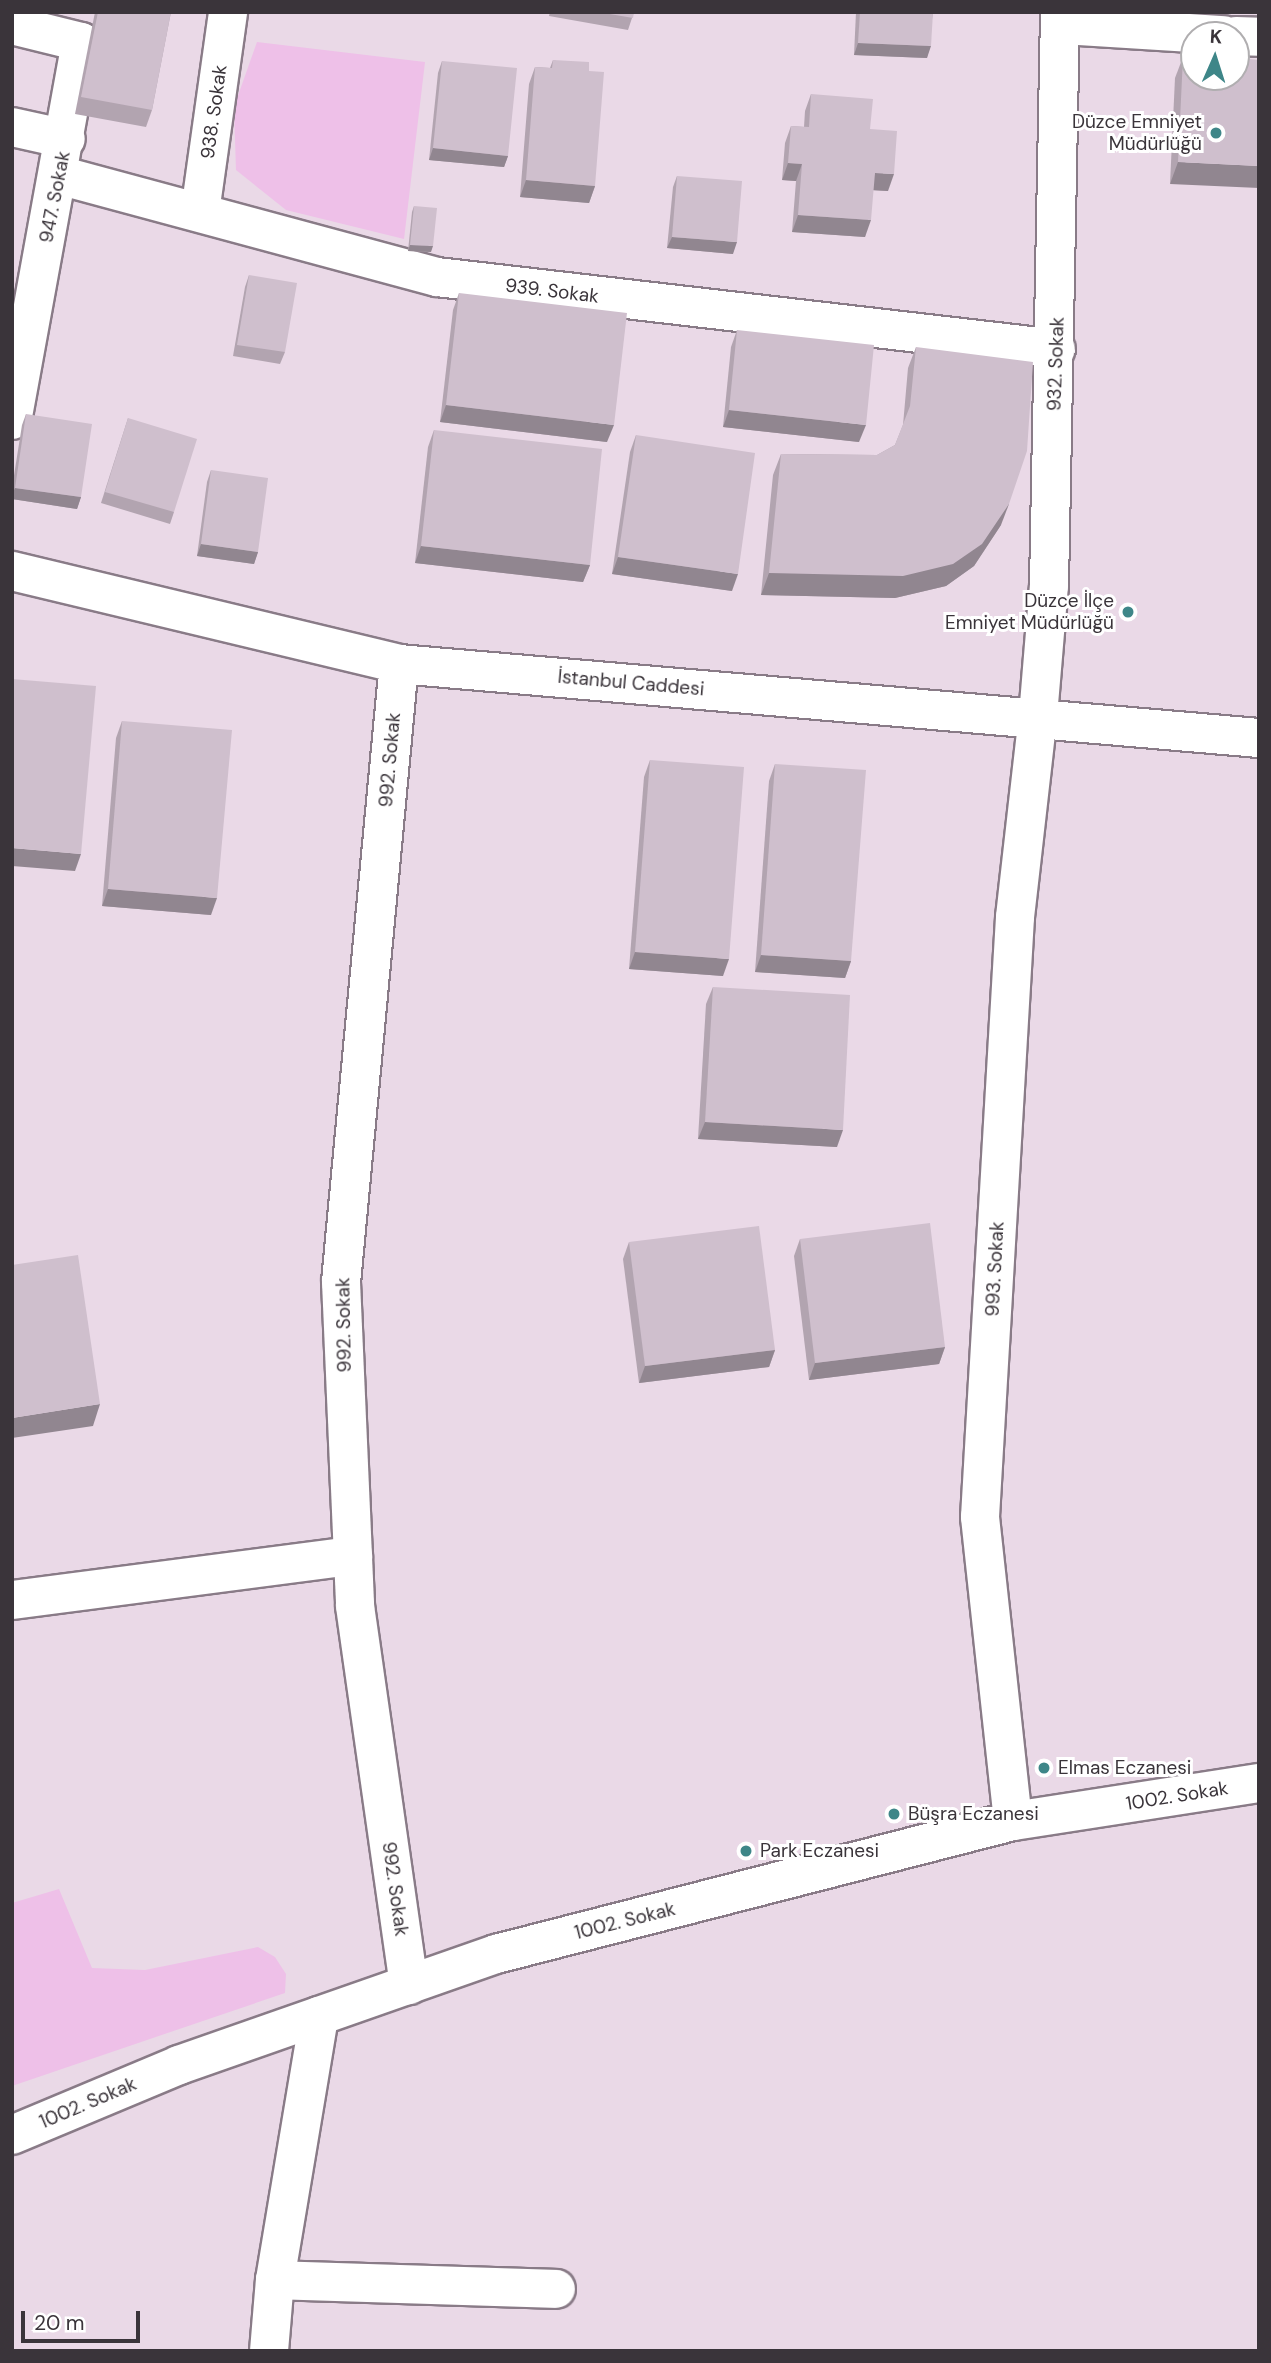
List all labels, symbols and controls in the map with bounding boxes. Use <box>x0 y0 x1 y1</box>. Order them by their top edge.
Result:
north arrow <box>1180 21 1250 91</box>
text: K <box>1209 24 1223 49</box>
street label: 938. Sokak <box>196 63 232 161</box>
place label: Düzce Emniyet Müdürlüğü <box>1072 111 1202 155</box>
marker: Düzce Emniyet Müdürlüğü <box>1208 125 1224 141</box>
street label: 947. Sokak <box>35 149 75 245</box>
street label: 939. Sokak <box>504 274 600 308</box>
street label: 932. Sokak <box>1043 316 1069 412</box>
place label: Düzce İlçe Emniyet Müdürlüğü <box>945 590 1114 634</box>
marker: Düzce İlçe Emniyet Müdürlüğü <box>1120 604 1136 620</box>
street label: İstanbul Caddesi <box>557 665 705 701</box>
street label: 992. Sokak <box>375 712 405 808</box>
street label: 993. Sokak <box>981 1221 1009 1317</box>
street label: 992. Sokak <box>332 1277 356 1373</box>
place label: Elmas Eczanesi <box>1058 1757 1191 1779</box>
marker: Elmas Eczanesi <box>1036 1760 1052 1776</box>
street label: 1002. Sokak <box>1124 1777 1230 1815</box>
place label: Büşra Eczanesi <box>908 1803 1039 1825</box>
marker: Büşra Eczanesi <box>886 1806 902 1822</box>
street label: 992. Sokak <box>377 1840 413 1938</box>
place label: Park Eczanesi <box>760 1840 879 1862</box>
marker: Park Eczanesi <box>738 1843 754 1859</box>
street label: 1002. Sokak <box>572 1897 678 1945</box>
street label: 1002. Sokak <box>36 2072 140 2134</box>
scale bar <box>24 2296 144 2340</box>
text: 20 m <box>34 2309 85 2337</box>

